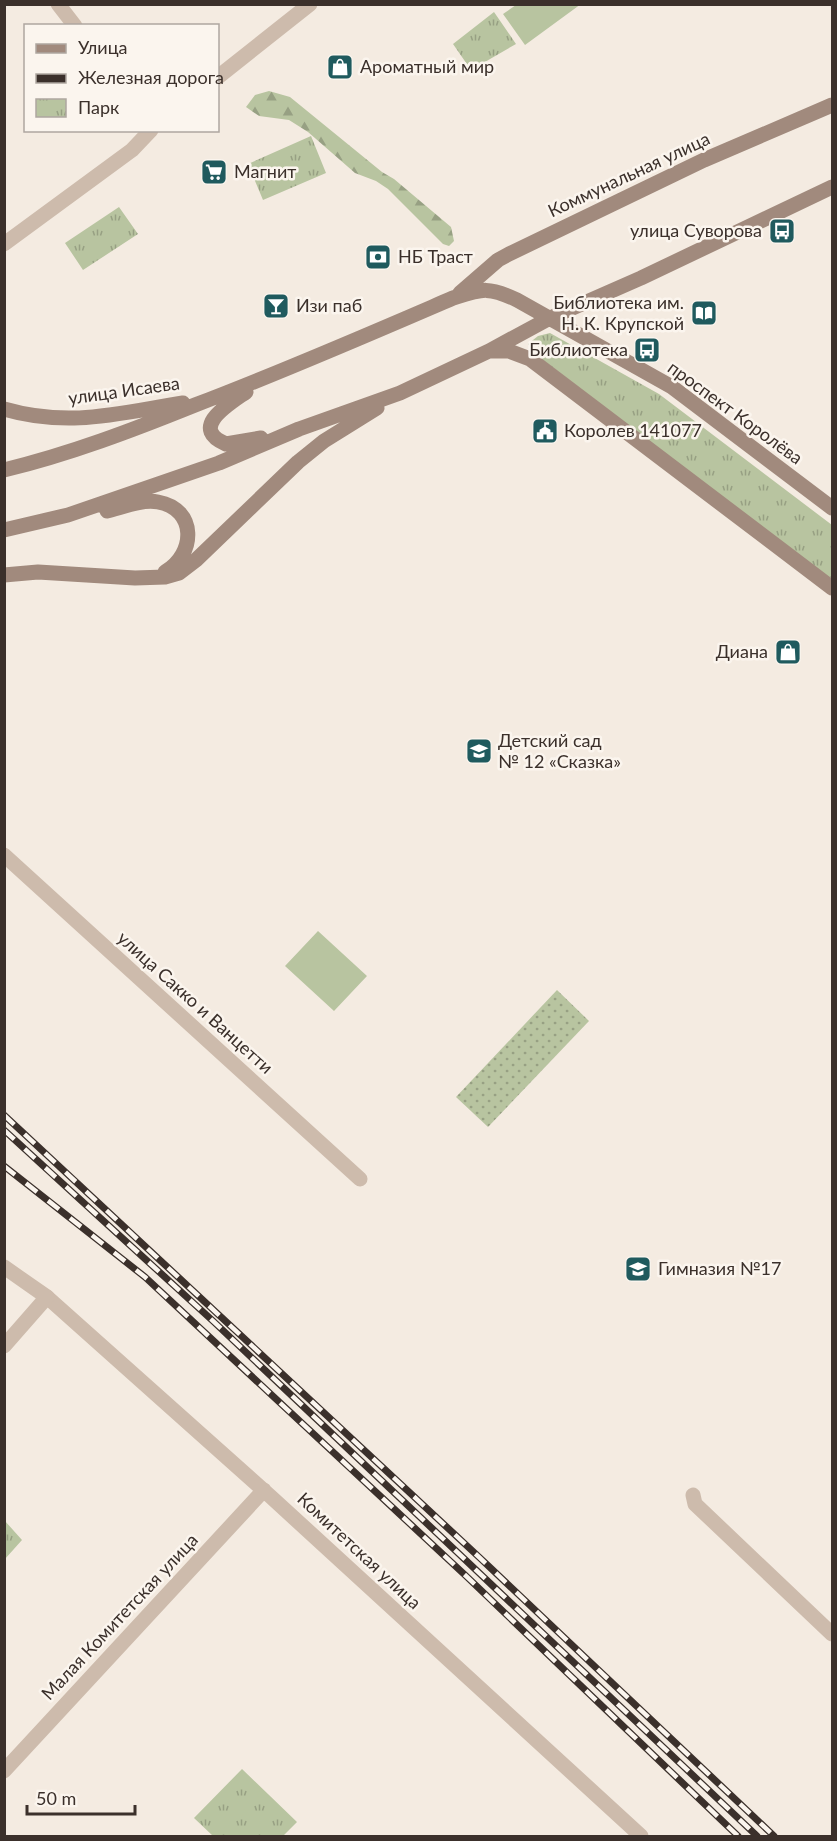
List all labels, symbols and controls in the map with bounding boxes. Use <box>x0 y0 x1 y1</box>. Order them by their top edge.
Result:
legend <box>24 24 219 132</box>
text: Улица <box>78 36 128 58</box>
shop icon: Ароматный мир <box>325 52 355 82</box>
place label: Ароматный мир <box>360 55 494 77</box>
text: Железная дорога <box>78 66 224 88</box>
text: Парк <box>78 96 120 118</box>
street label: Коммунальная улица <box>544 127 713 221</box>
supermarket icon: Магнит <box>199 157 229 187</box>
place label: Магнит <box>234 160 296 182</box>
bus stop icon: улица Суворова <box>767 216 797 246</box>
place label: улица Суворова <box>630 219 762 241</box>
bank icon: НБ Траст <box>363 242 393 272</box>
place label: НБ Траст <box>398 245 473 267</box>
bar icon: Изи паб <box>261 291 291 321</box>
place label: Библиотека им. Н. К. Крупской <box>553 291 684 334</box>
place label: Изи паб <box>296 294 362 316</box>
library icon: Библиотека им. Н. К. Крупской <box>689 298 719 328</box>
bus stop icon: Библиотека <box>632 335 662 365</box>
place label: Библиотека <box>529 338 628 360</box>
street label: проспект Королёва <box>664 356 807 468</box>
street label: улица Исаева <box>67 371 181 409</box>
public building icon: Королев 141077 <box>530 416 560 446</box>
place label: Королев 141077 <box>564 419 702 441</box>
shop icon: Диана <box>773 637 803 667</box>
place label: Диана <box>716 640 768 662</box>
place label: Детский сад № 12 «Сказка» <box>498 729 621 772</box>
school or university icon: Детский сад № 12 «Сказка» <box>464 736 494 766</box>
street label: улица Сакко и Ванцетти <box>113 926 278 1078</box>
school or university icon: Гимназия №17 <box>623 1254 653 1284</box>
place label: Гимназия №17 <box>658 1257 781 1279</box>
street label: Комитетская улица <box>293 1487 426 1613</box>
street label: Малая Комитетская улица <box>36 1529 202 1704</box>
scale bar <box>27 1778 135 1816</box>
text: 50 m <box>36 1787 76 1809</box>

